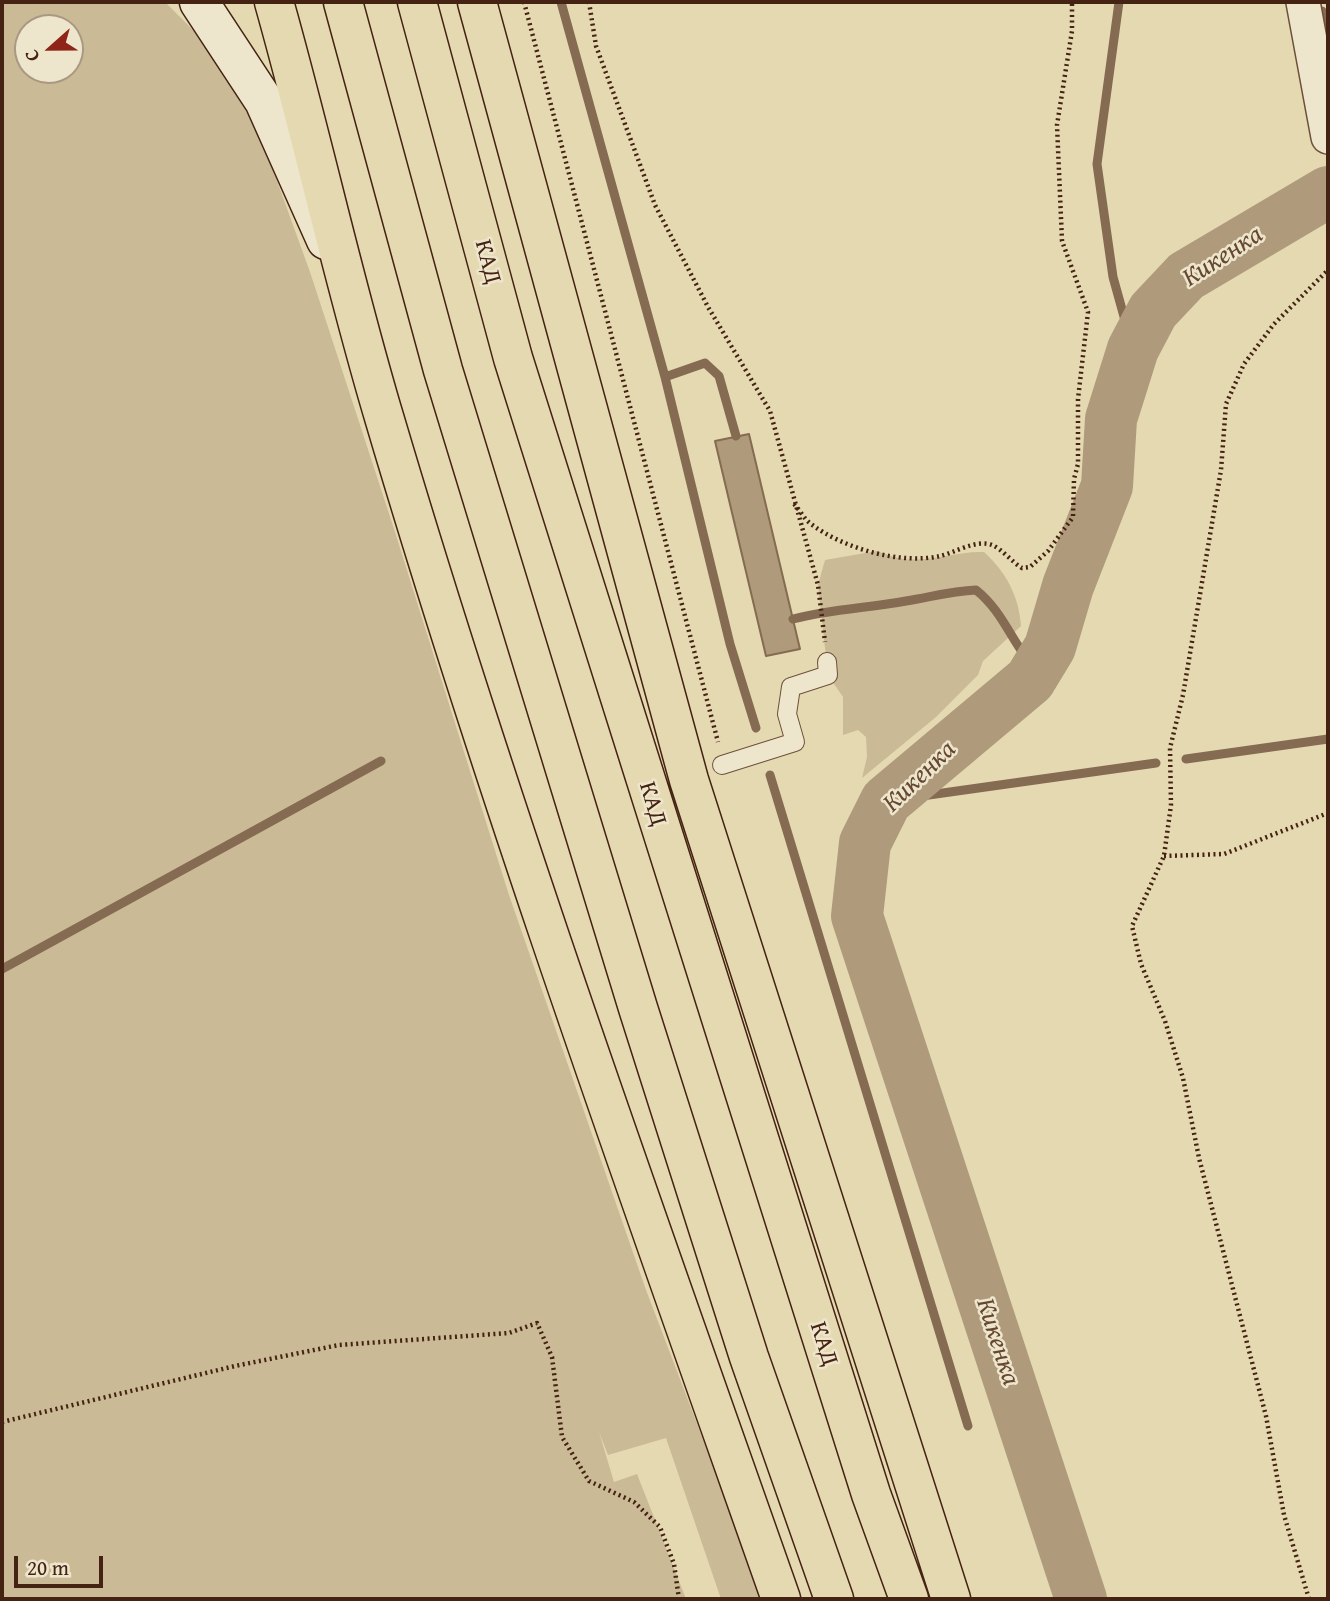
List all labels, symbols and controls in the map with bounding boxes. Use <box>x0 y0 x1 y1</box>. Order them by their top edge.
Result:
north arrow <box>14 14 84 84</box>
text: С <box>16 46 46 66</box>
water label: Кикенка <box>1177 220 1269 294</box>
street label: КАД <box>467 237 507 287</box>
water label: Кикенка <box>877 735 963 819</box>
street label: КАД <box>632 778 672 830</box>
water label: Кикенка <box>968 1295 1026 1389</box>
street label: КАД <box>802 1318 844 1370</box>
scale bar <box>18 1542 107 1586</box>
text: 20 m <box>27 1552 69 1583</box>

